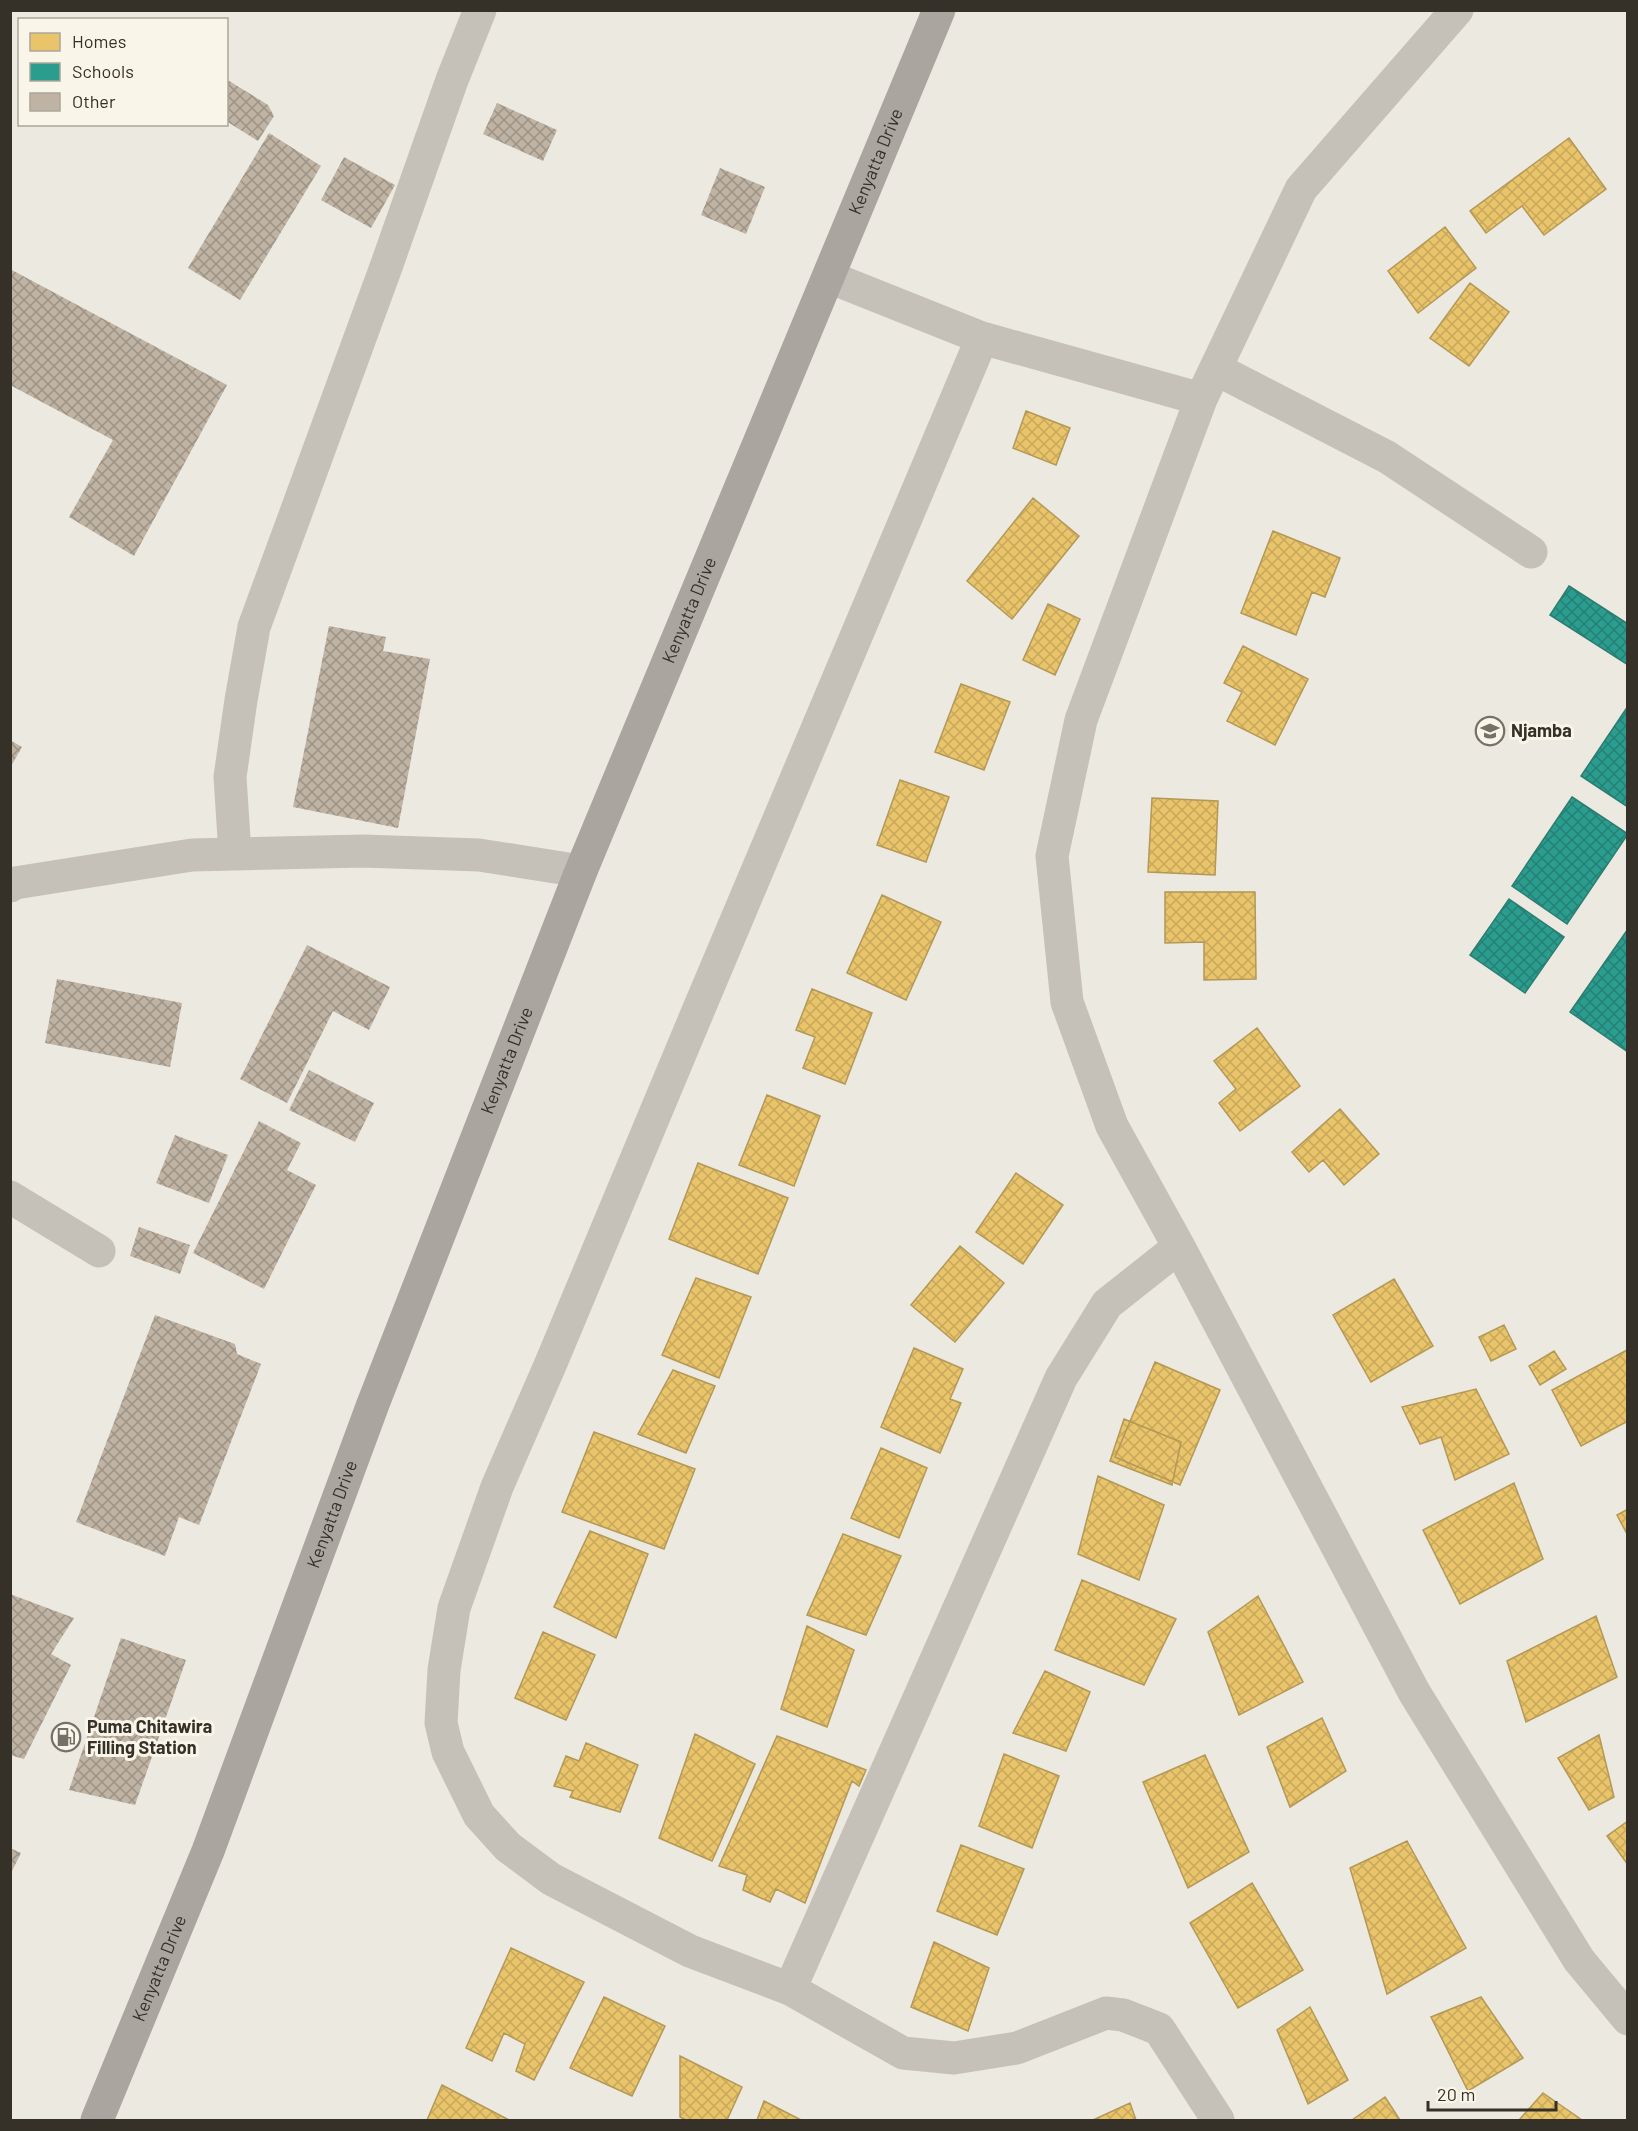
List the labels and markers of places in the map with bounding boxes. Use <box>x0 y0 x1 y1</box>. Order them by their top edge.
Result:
school or university icon: Njamba <box>1474 715 1506 747</box>
place label: Njamba <box>1511 719 1572 741</box>
place label: Puma Chitawira Filling Station <box>87 1715 212 1758</box>
fuel station icon: Puma Chitawira Filling Station <box>50 1721 82 1753</box>

